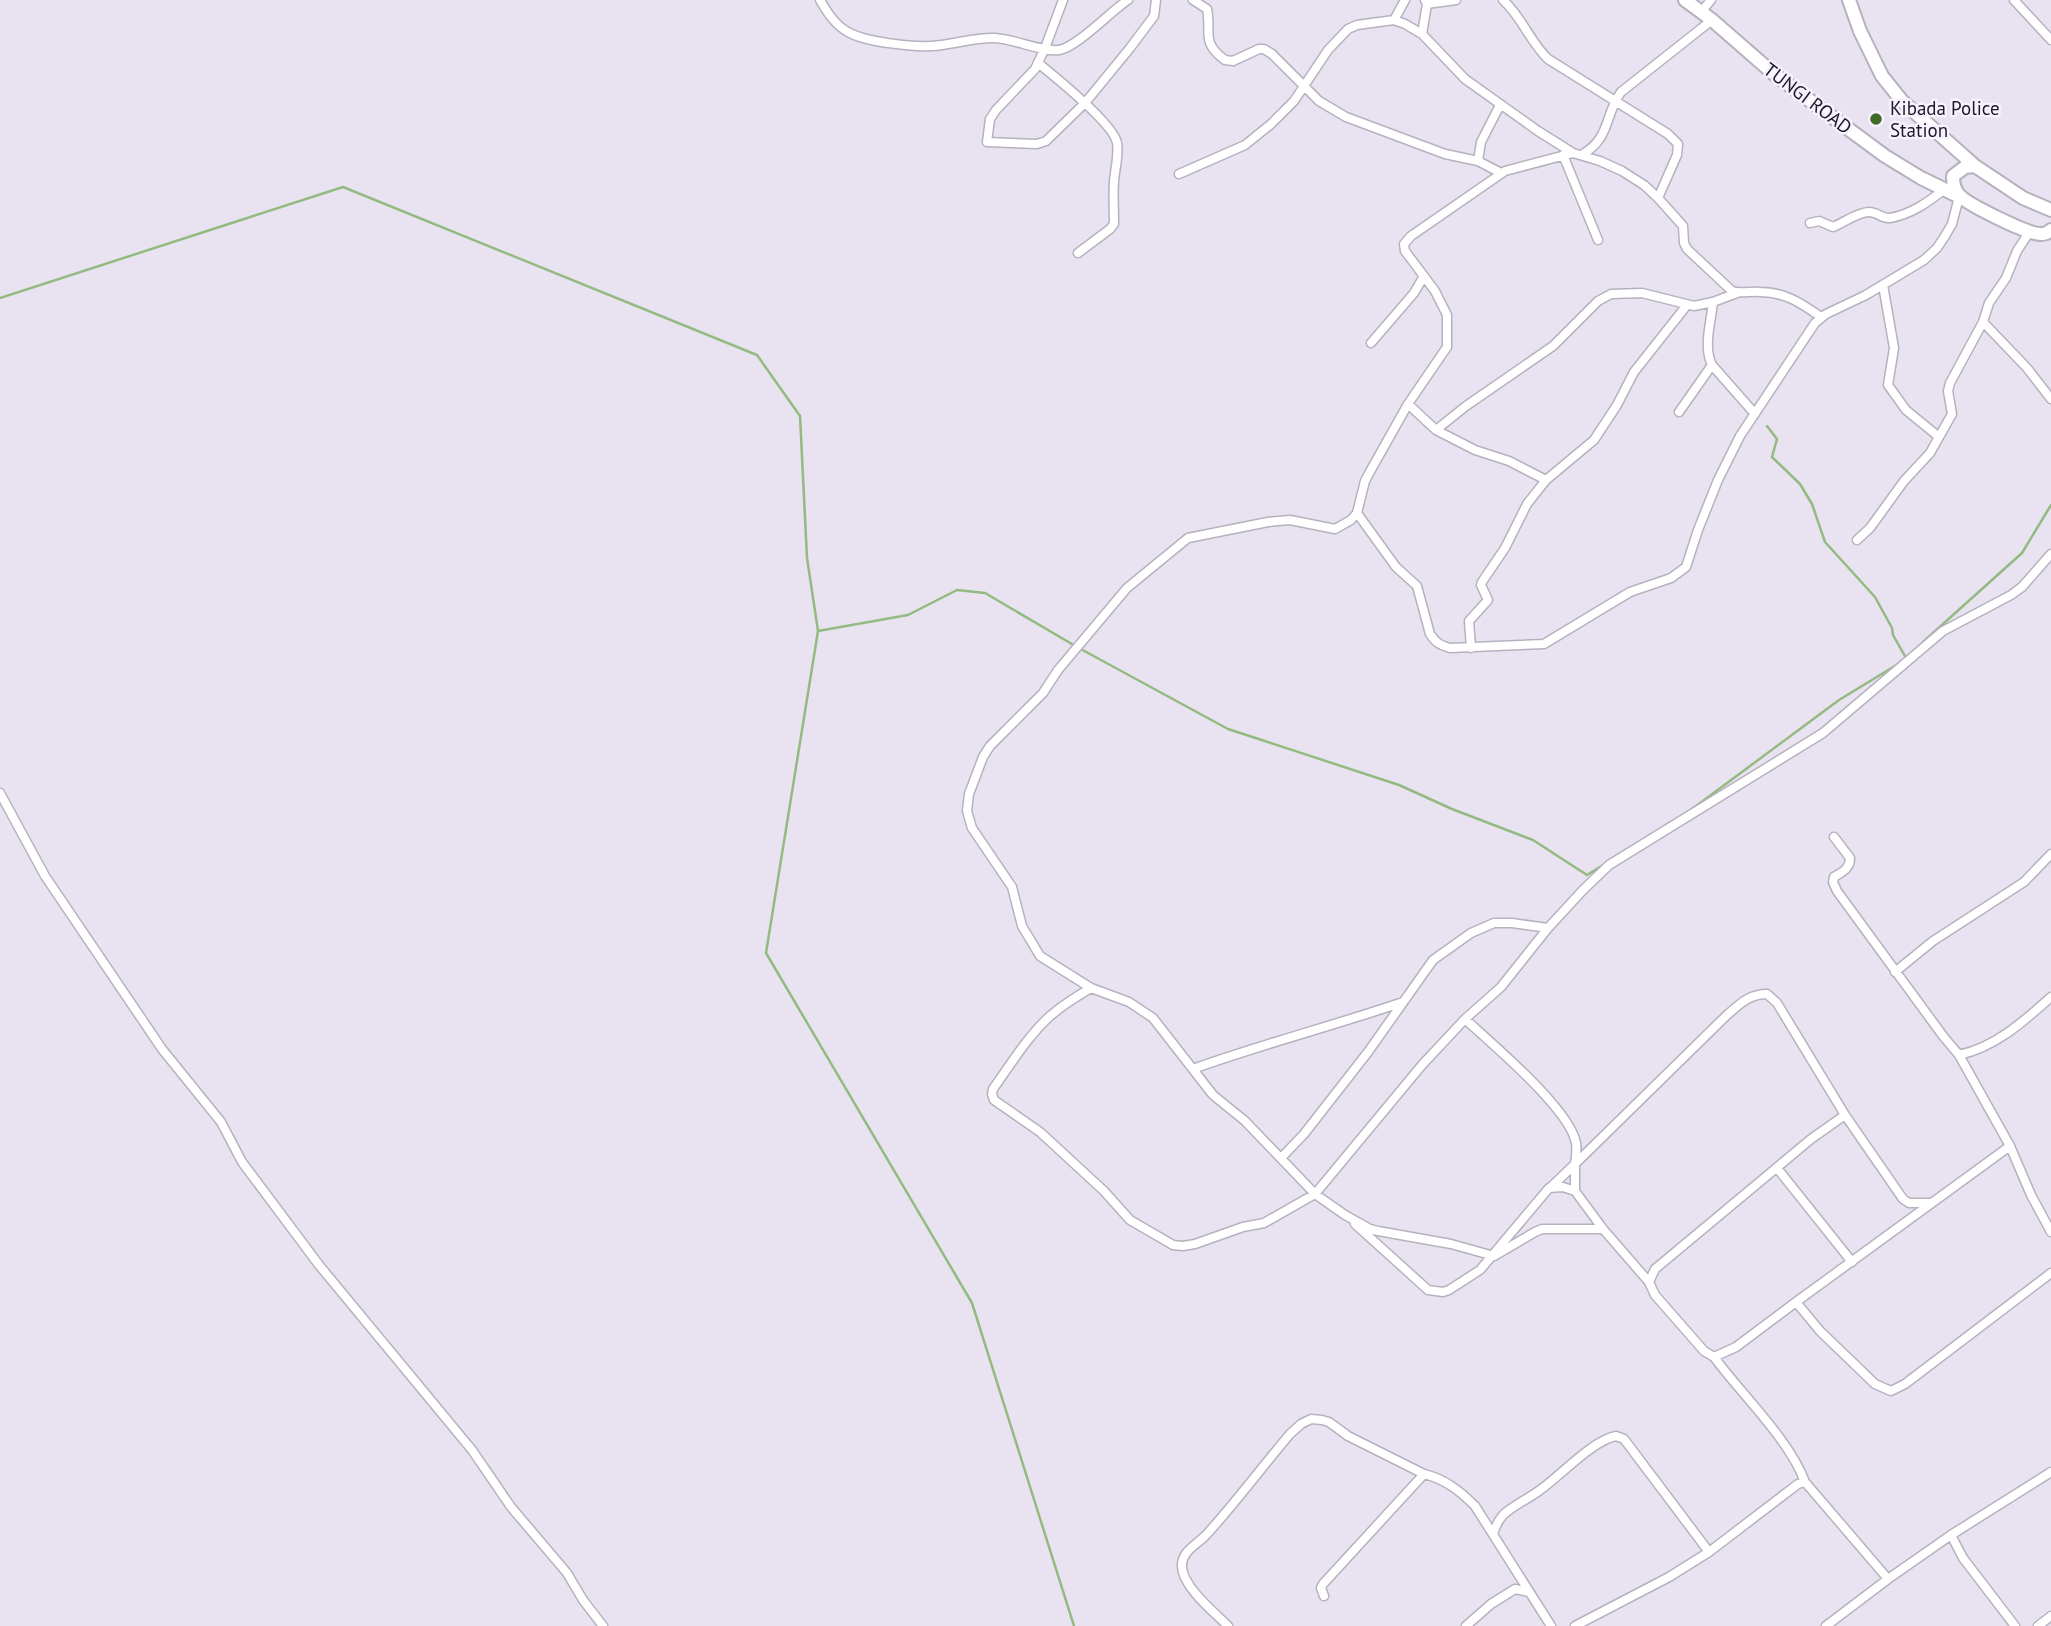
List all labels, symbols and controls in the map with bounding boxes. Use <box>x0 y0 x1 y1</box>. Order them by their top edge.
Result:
street label: TUNGI ROAD <box>1759 57 1857 139</box>
place label: Kibada Police Station <box>1890 96 2000 142</box>
marker: Kibada Police Station <box>1868 111 1884 127</box>

